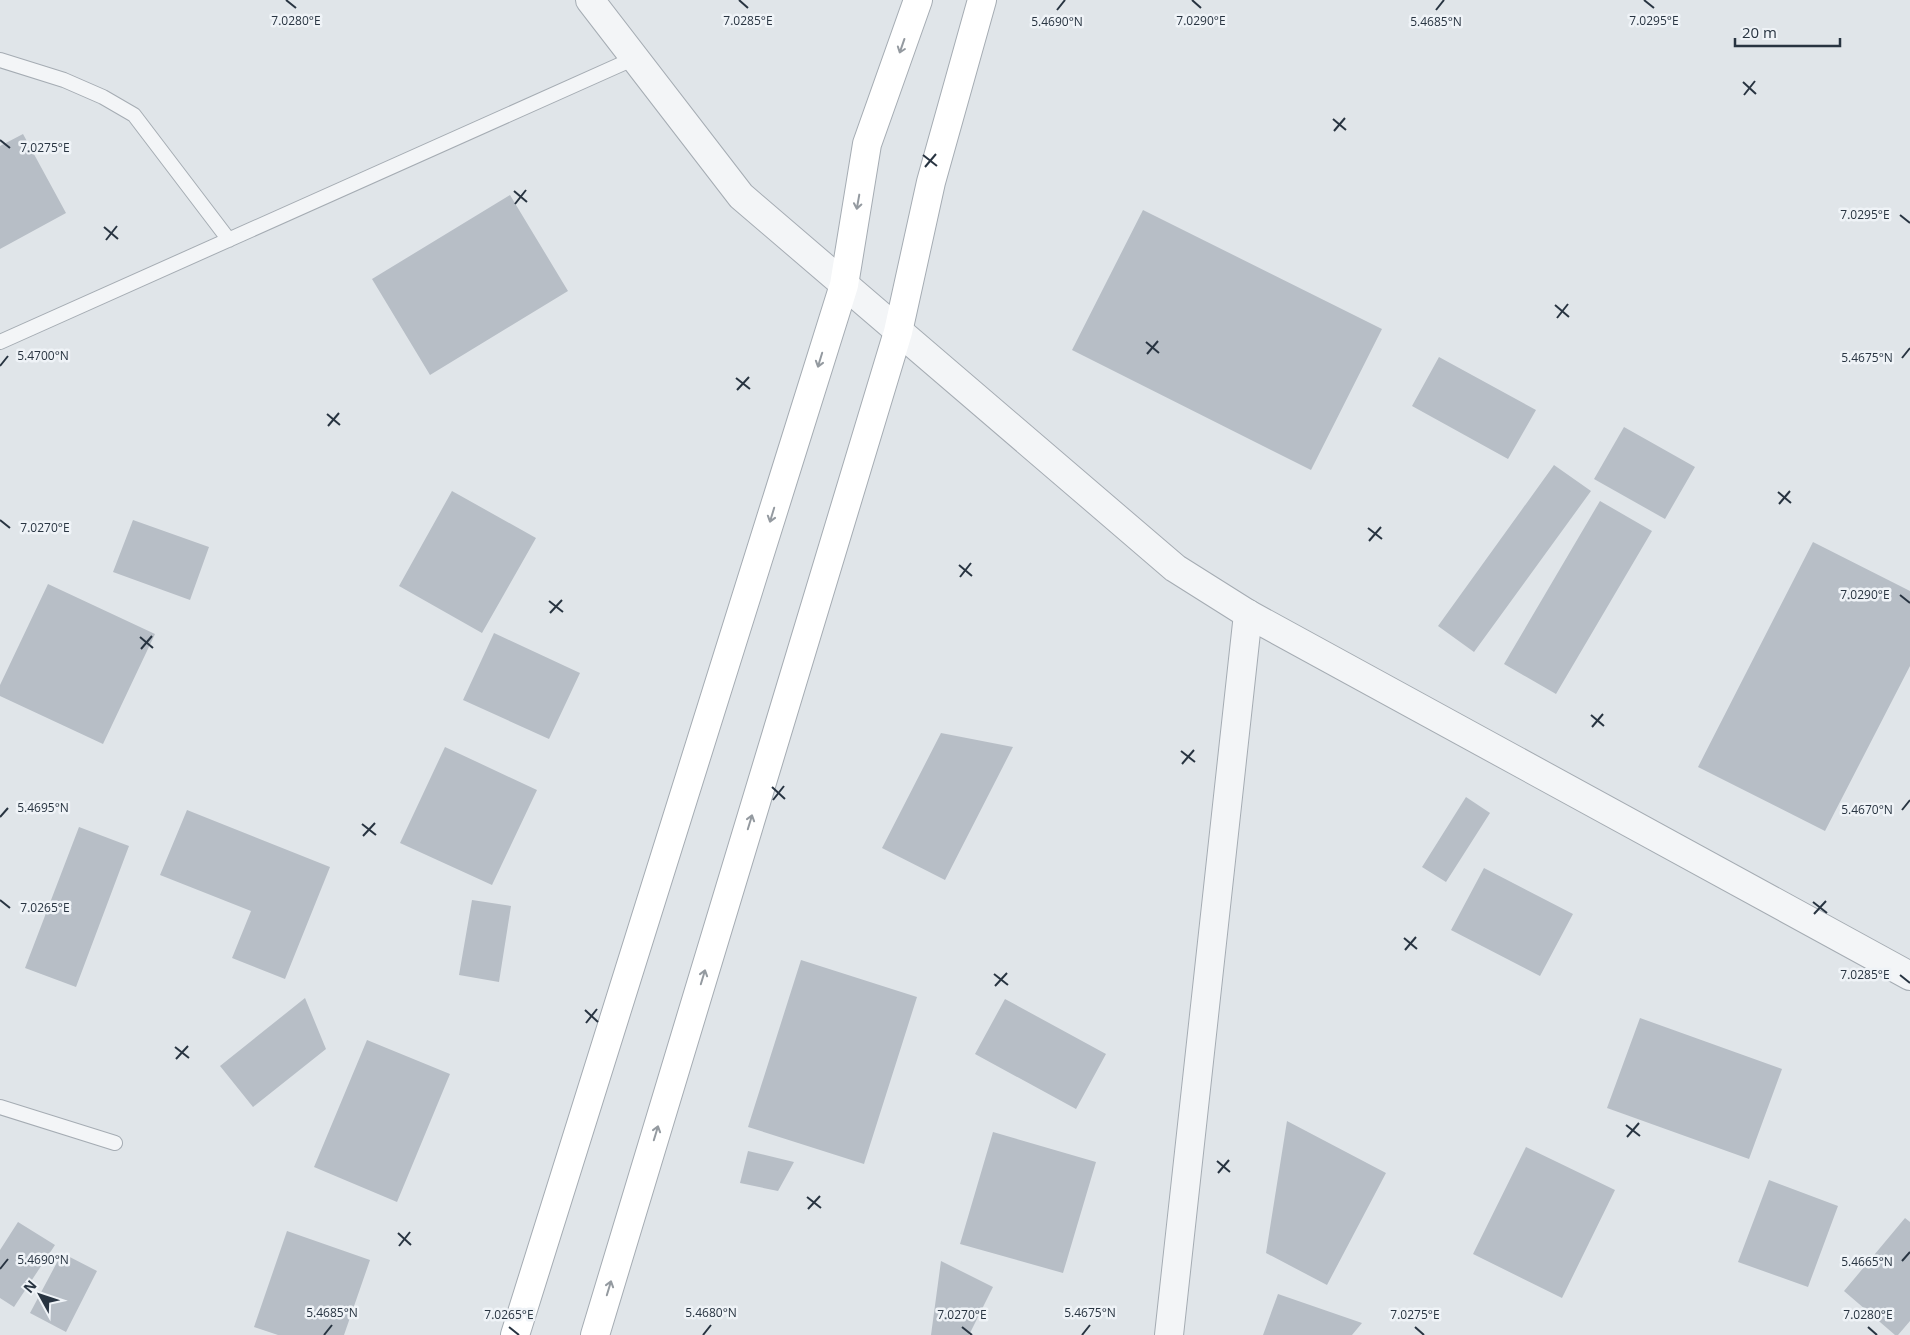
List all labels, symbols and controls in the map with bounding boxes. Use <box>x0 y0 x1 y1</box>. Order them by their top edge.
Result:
text: 7.0280°E <box>271 12 321 29</box>
text: 7.0285°E <box>723 12 773 29</box>
text: 7.0290°E <box>1176 12 1226 29</box>
text: 7.0295°E <box>1629 12 1679 29</box>
text: 5.4690°N <box>1031 13 1083 30</box>
text: 5.4685°N <box>1410 13 1462 30</box>
scale bar <box>1735 15 1840 47</box>
text: 20 m <box>1742 22 1777 42</box>
one-way arrow <box>897 38 906 53</box>
text: 7.0275°E <box>20 139 70 156</box>
one-way arrow <box>852 193 862 209</box>
text: 7.0295°E <box>1840 206 1890 223</box>
text: 5.4700°N <box>17 347 69 364</box>
text: 5.4675°N <box>1841 349 1893 366</box>
one-way arrow <box>815 351 824 367</box>
one-way arrow <box>766 506 776 522</box>
text: 7.0270°E <box>20 519 70 536</box>
text: 7.0290°E <box>1840 586 1890 603</box>
text: 5.4695°N <box>17 799 69 816</box>
text: 5.4670°N <box>1841 801 1893 818</box>
one-way arrow <box>745 814 755 830</box>
text: 7.0265°E <box>20 899 70 916</box>
text: 7.0285°E <box>1840 966 1890 983</box>
one-way arrow <box>698 970 708 986</box>
one-way arrow <box>651 1125 661 1141</box>
text: 5.4690°N <box>17 1251 69 1268</box>
text: 5.4665°N <box>1841 1253 1893 1270</box>
north arrow <box>15 1270 65 1320</box>
text: N <box>19 1276 41 1297</box>
one-way arrow <box>604 1281 614 1297</box>
text: 5.4685°N <box>306 1304 358 1321</box>
text: 5.4680°N <box>685 1304 737 1321</box>
text: 5.4675°N <box>1064 1304 1116 1321</box>
text: 7.0265°E <box>484 1306 534 1323</box>
text: 7.0270°E <box>937 1306 987 1323</box>
text: 7.0275°E <box>1390 1306 1440 1323</box>
text: 7.0280°E <box>1843 1306 1893 1323</box>

